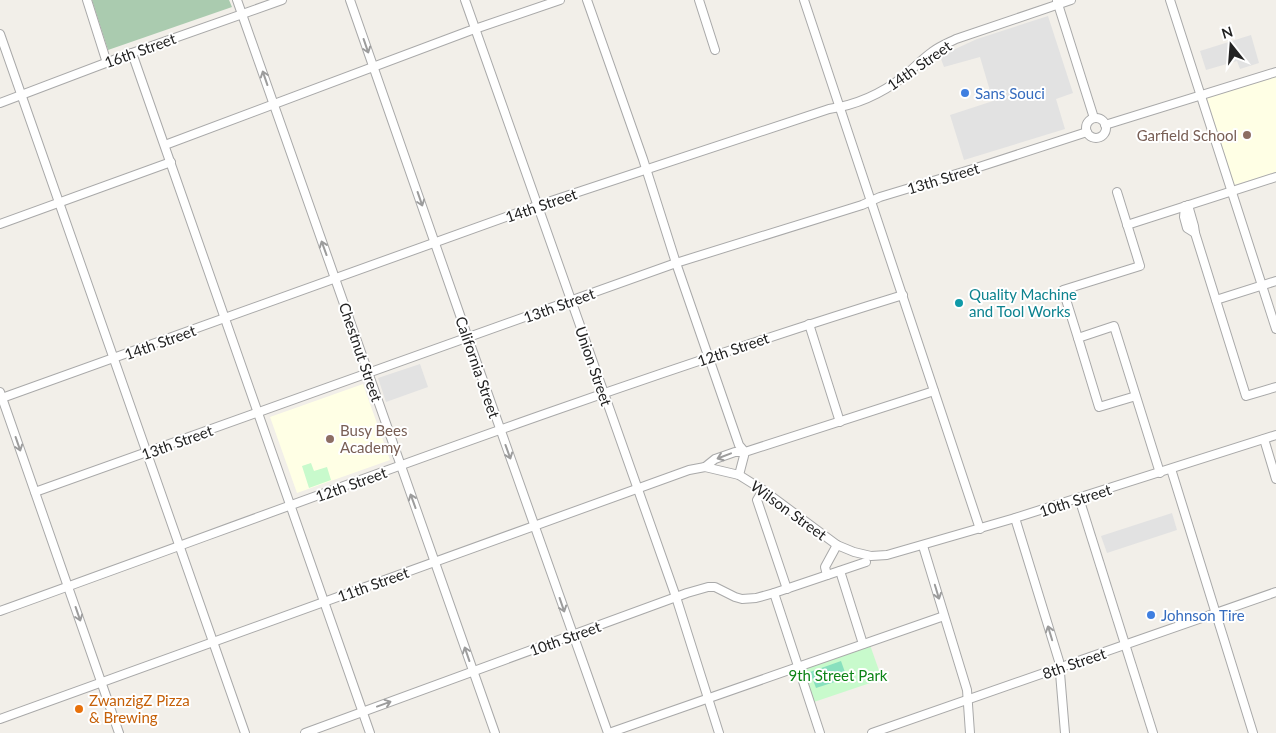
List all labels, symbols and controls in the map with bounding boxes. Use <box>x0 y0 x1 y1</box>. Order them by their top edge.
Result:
north arrow <box>1206 20 1256 70</box>
text: N <box>1219 22 1235 42</box>
street label: 16th Street <box>102 29 179 71</box>
street label: 14th Street <box>883 36 955 94</box>
one-way arrow <box>362 38 371 53</box>
one-way arrow <box>260 71 269 87</box>
place label: Sans Souci <box>975 84 1045 102</box>
marker: Sans Souci <box>959 87 971 99</box>
place label: Garfield School <box>1137 126 1237 144</box>
marker: Garfield School <box>1241 129 1253 141</box>
street label: 13th Street <box>905 158 982 197</box>
street label: 14th Street <box>503 184 580 226</box>
one-way arrow <box>416 191 425 207</box>
one-way arrow <box>319 241 328 257</box>
street label: 13th Street <box>521 284 598 326</box>
place label: Quality Machine and Tool Works <box>969 285 1077 320</box>
marker: Quality Machine and Tool Works <box>953 297 965 309</box>
street label: Chestnut Street <box>336 300 387 405</box>
street label: California Street <box>452 314 504 421</box>
street label: 14th Street <box>122 321 199 363</box>
street label: Union Street <box>572 324 616 409</box>
street label: 12th Street <box>695 328 772 370</box>
street label: 13th Street <box>139 421 216 463</box>
place label: Busy Bees Academy <box>340 421 407 456</box>
marker: Busy Bees Academy <box>324 433 336 445</box>
one-way arrow <box>14 436 23 452</box>
one-way arrow <box>504 444 513 459</box>
one-way arrow <box>716 452 732 461</box>
street label: 12th Street <box>313 463 390 505</box>
street label: Wilson Street <box>748 476 831 544</box>
street label: 10th Street <box>1037 480 1114 520</box>
one-way arrow <box>408 493 417 509</box>
street label: 11th Street <box>335 563 412 605</box>
one-way arrow <box>933 584 943 600</box>
one-way arrow <box>558 597 567 612</box>
one-way arrow <box>74 606 83 621</box>
place label: Johnson Tire <box>1161 606 1245 624</box>
marker: Johnson Tire <box>1145 609 1157 621</box>
street label: 10th Street <box>527 617 604 659</box>
one-way arrow <box>1045 626 1055 642</box>
street label: 8th Street <box>1040 644 1109 682</box>
one-way arrow <box>461 646 471 662</box>
park label: 9th Street Park <box>789 666 888 684</box>
place label: ZwanzigZ Pizza & Brewing <box>89 691 190 726</box>
one-way arrow <box>376 699 391 708</box>
marker: ZwanzigZ Pizza & Brewing <box>73 703 85 715</box>

